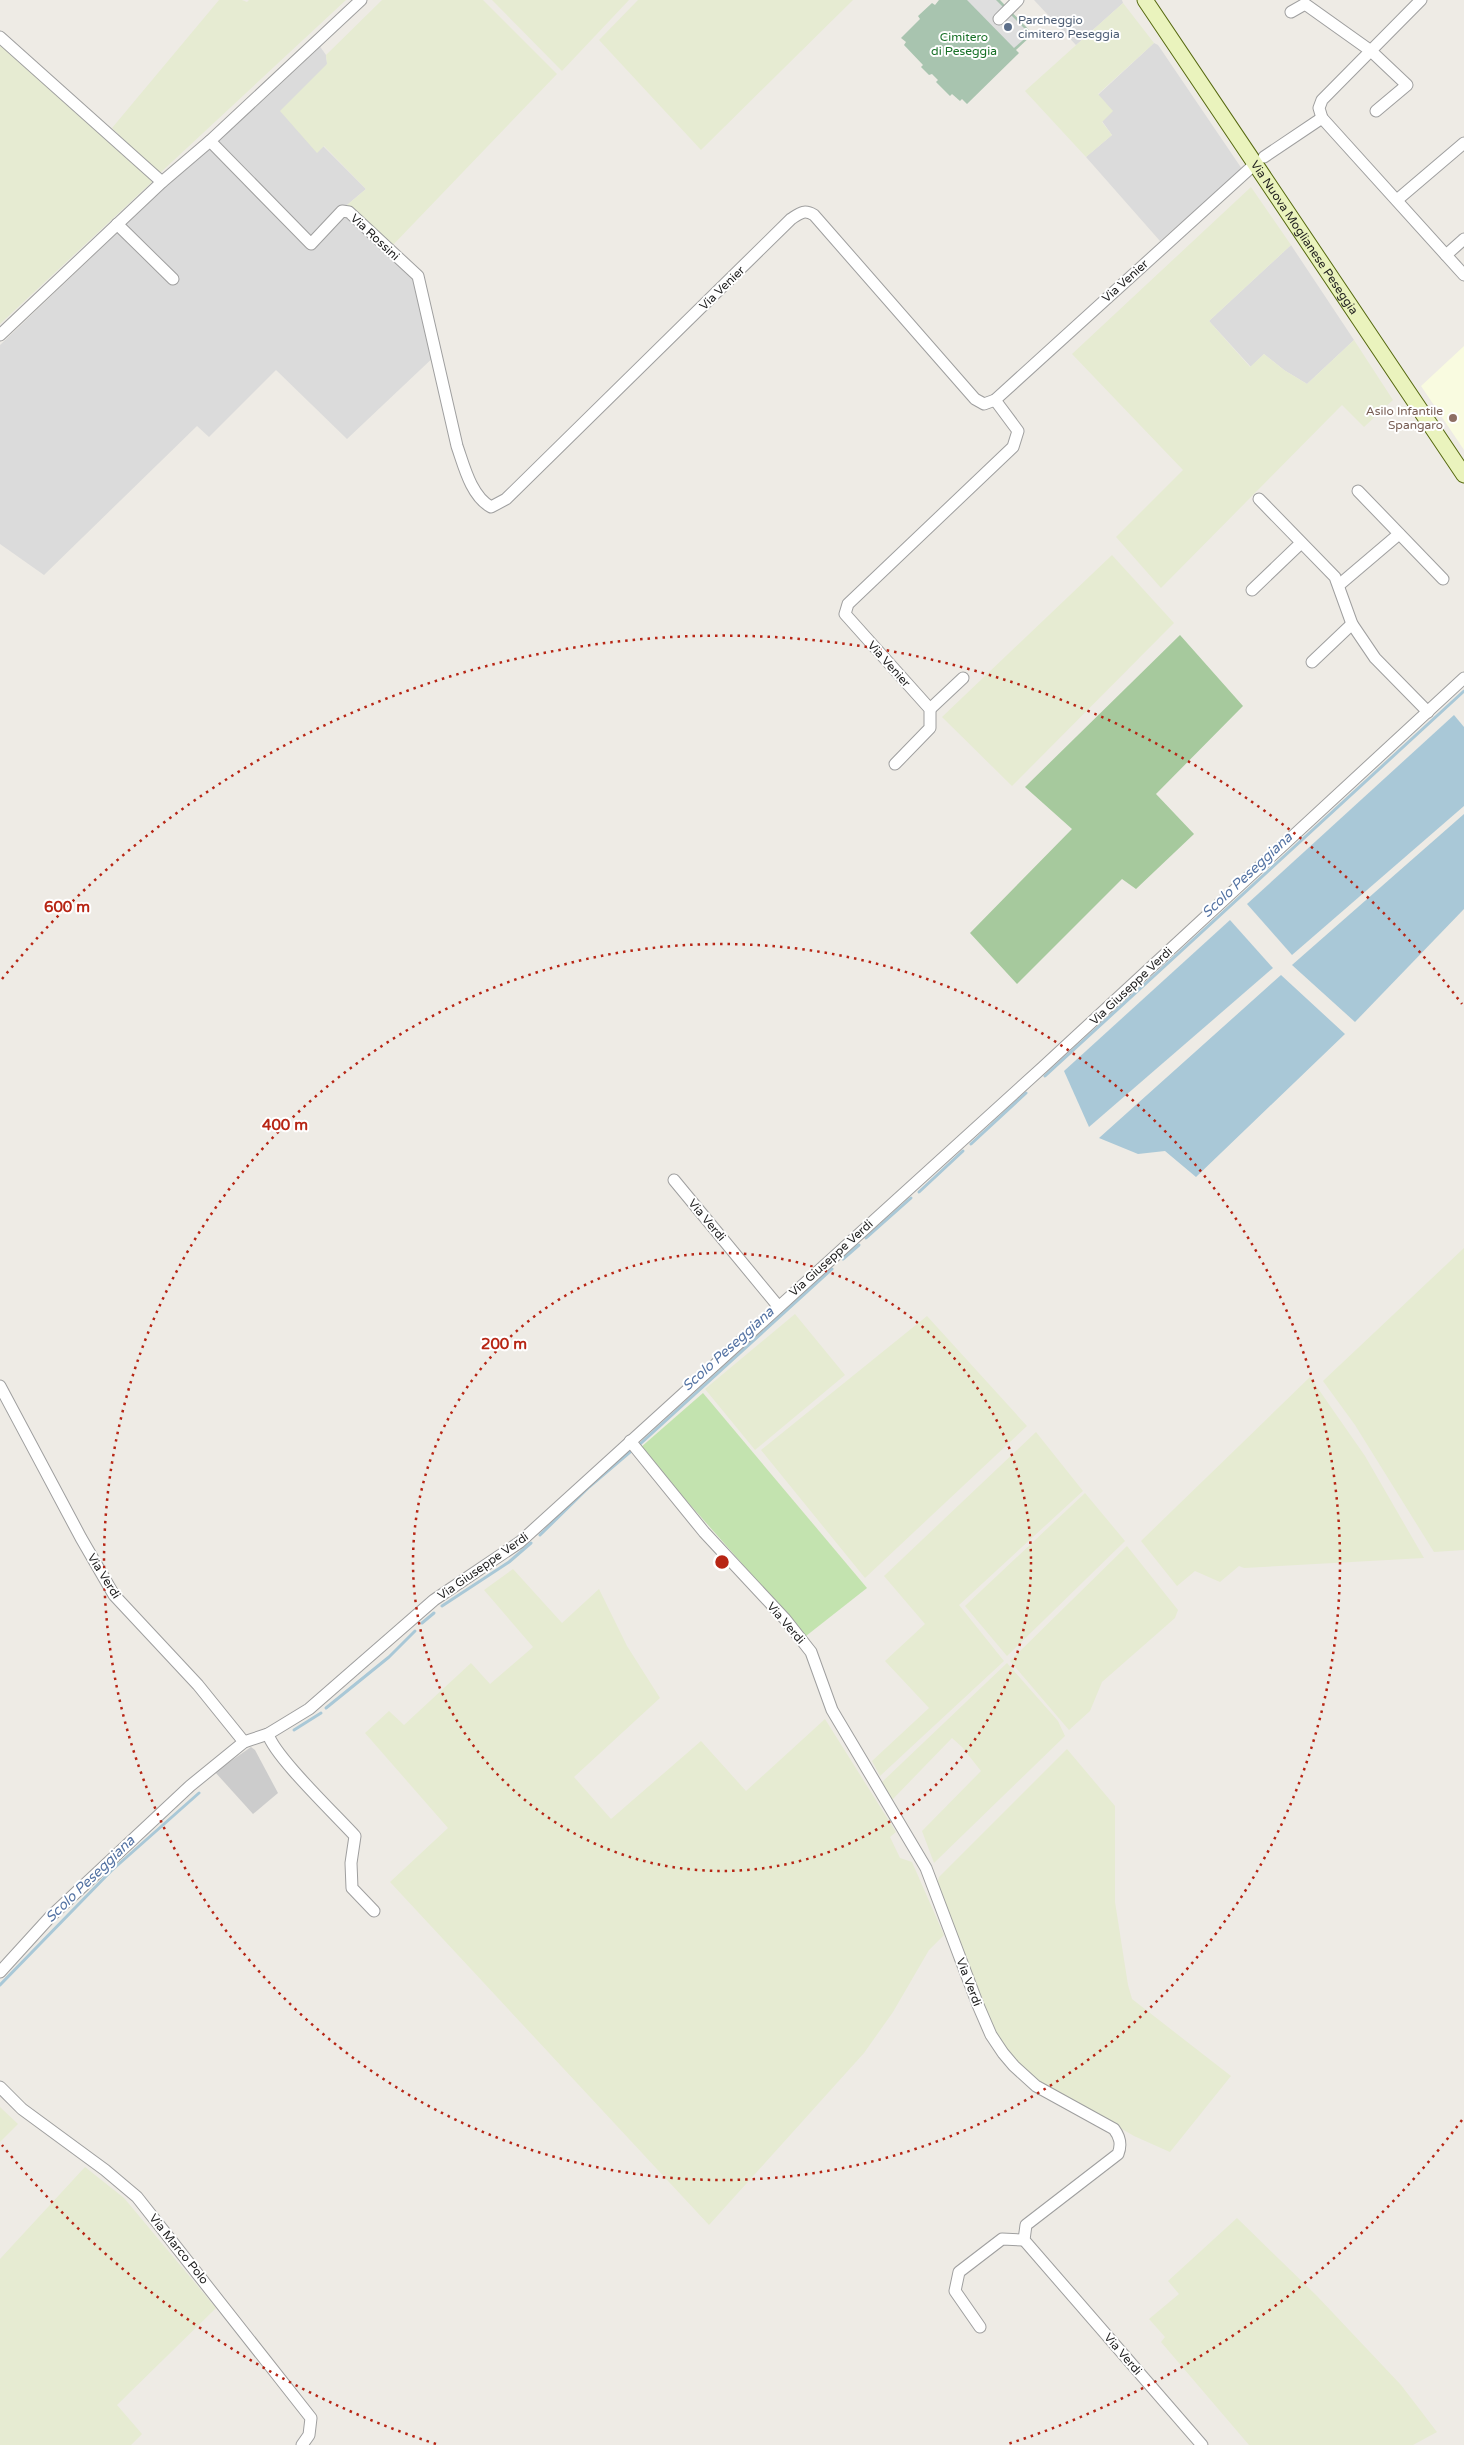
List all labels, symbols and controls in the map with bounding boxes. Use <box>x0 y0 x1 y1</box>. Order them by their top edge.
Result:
place label: Parcheggio cimitero Peseggia <box>1018 13 1120 41</box>
marker: Parcheggio cimitero Peseggia <box>1002 21 1014 33</box>
park label: Cimitero di Peseggia <box>931 30 997 58</box>
street label: Via Nuova Moglianese Peseggia <box>1248 158 1361 317</box>
street label: Via Rossini <box>348 211 402 263</box>
street label: Via Venier <box>1099 256 1151 305</box>
street label: Via Venier <box>697 263 748 313</box>
place label: Asilo Infantile Spangaro <box>1366 404 1443 432</box>
marker: Asilo Infantile Spangaro <box>1447 412 1459 424</box>
street label: Via Venier <box>865 638 914 690</box>
water label: Scolo Peseggiana <box>1198 828 1297 921</box>
text: 600 m <box>44 898 90 916</box>
street label: Via Giuseppe Verdi <box>1087 944 1175 1028</box>
text: 400 m <box>262 1116 308 1134</box>
street label: Via Verdi <box>685 1196 729 1244</box>
street label: Via Giuseppe Verdi <box>786 1217 876 1299</box>
water label: Scolo Peseggiana <box>679 1303 778 1395</box>
text: 200 m <box>481 1335 527 1353</box>
street label: Via Giuseppe Verdi <box>435 1529 531 1603</box>
street label: Via Verdi <box>85 1551 123 1601</box>
centre of rings <box>713 1553 731 1571</box>
street label: Via Verdi <box>764 1599 808 1647</box>
water label: Scolo Peseggiana <box>42 1831 139 1926</box>
street label: Via Verdi <box>953 1956 985 2008</box>
street label: Via Marco Polo <box>146 2211 212 2287</box>
street label: Via Verdi <box>1101 2330 1145 2378</box>

